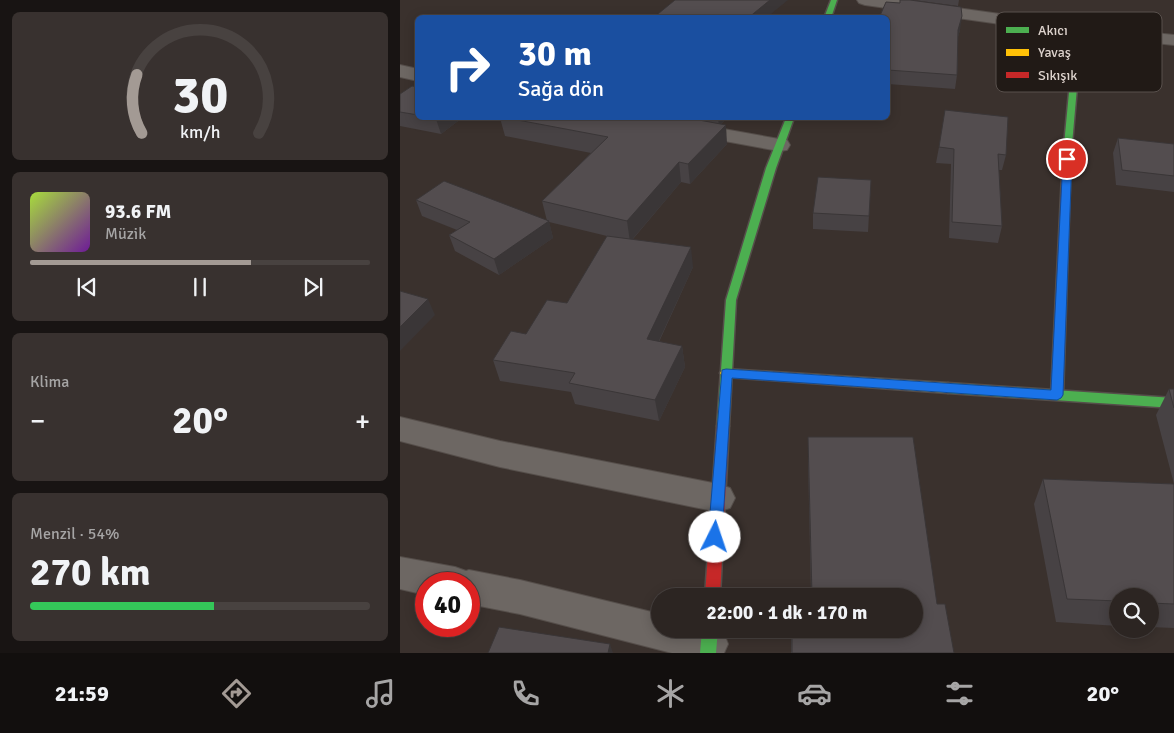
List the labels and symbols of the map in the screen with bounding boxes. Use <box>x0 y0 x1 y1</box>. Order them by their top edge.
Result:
legend <box>996 12 1162 92</box>
text: Akıcı <box>1038 22 1068 39</box>
text: Yavaş <box>1038 44 1071 61</box>
text: Sıkışık <box>1038 67 1077 84</box>
pin <box>1046 138 1088 180</box>
position arrow <box>688 510 740 562</box>
speed limit sign: 40 <box>415 572 480 637</box>

